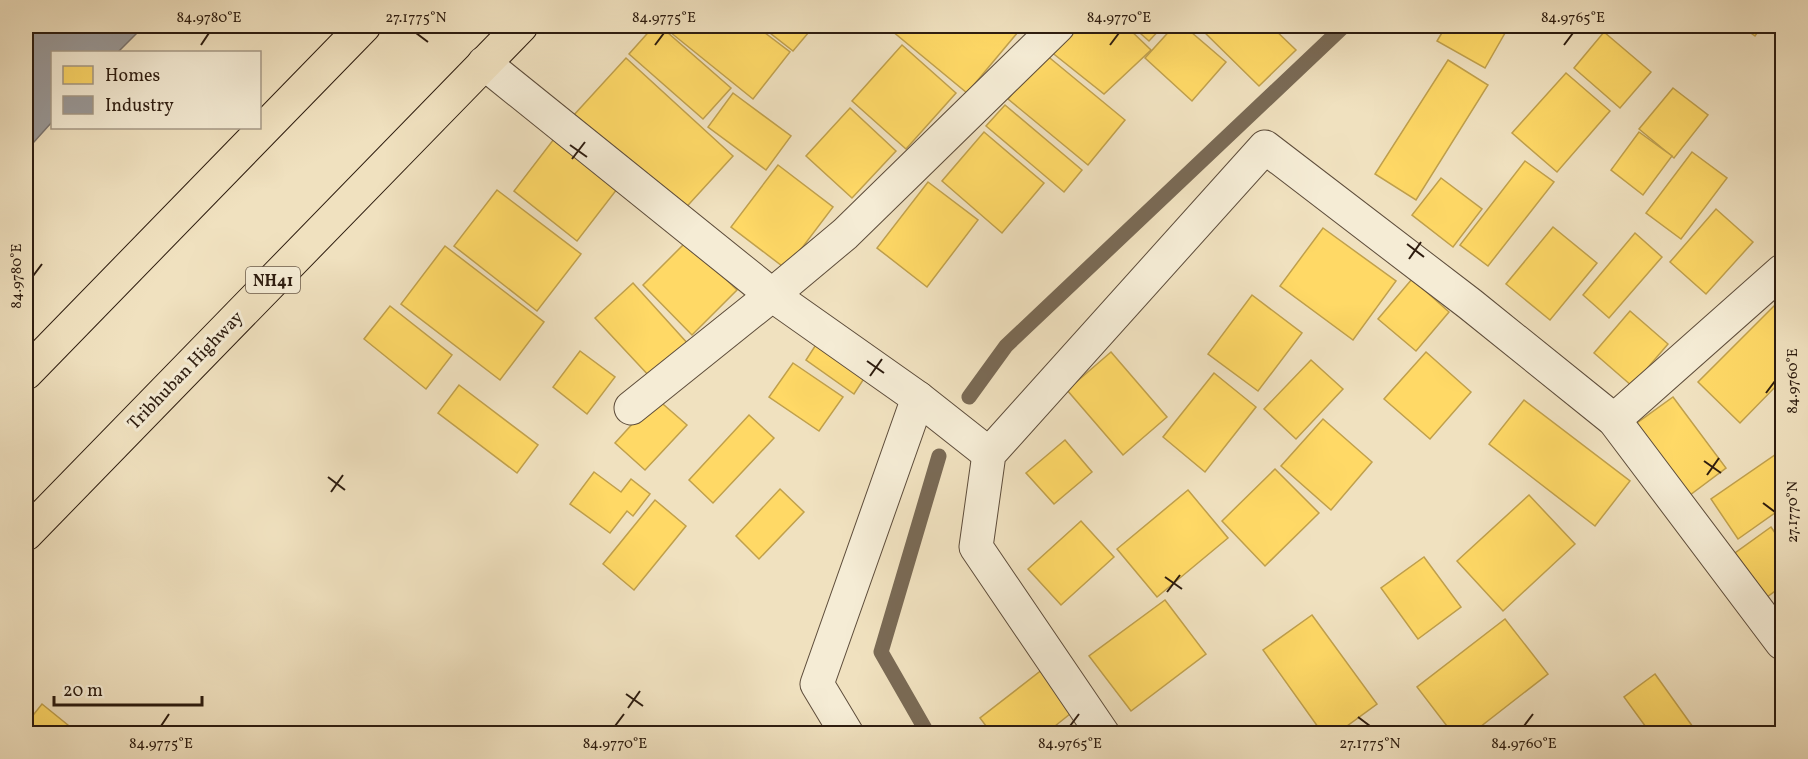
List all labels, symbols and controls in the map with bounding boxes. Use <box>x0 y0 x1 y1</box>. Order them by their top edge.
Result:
text: 84.9780°E <box>176 8 242 29</box>
text: 27.1775°N <box>385 8 447 29</box>
text: 84.9775°E <box>632 8 696 29</box>
text: 84.9770°E <box>1087 8 1151 29</box>
text: 84.9765°E <box>1541 8 1605 29</box>
legend <box>51 51 261 129</box>
text: Homes <box>105 64 160 89</box>
text: Industry <box>105 94 174 119</box>
text: 84.9780°E <box>7 243 28 309</box>
road number: NH41 <box>246 267 300 293</box>
street label: Tribhuban Highway <box>123 306 250 436</box>
text: 84.9760°E <box>1783 348 1804 414</box>
text: 27.1770°N <box>1783 481 1804 543</box>
scale bar <box>54 669 202 707</box>
text: 20 m <box>63 679 103 704</box>
text: 84.9775°E <box>129 734 193 755</box>
text: 84.9770°E <box>583 734 647 755</box>
text: 84.9765°E <box>1038 734 1102 755</box>
text: 27.1775°N <box>1339 734 1401 755</box>
text: 84.9760°E <box>1491 734 1557 755</box>

